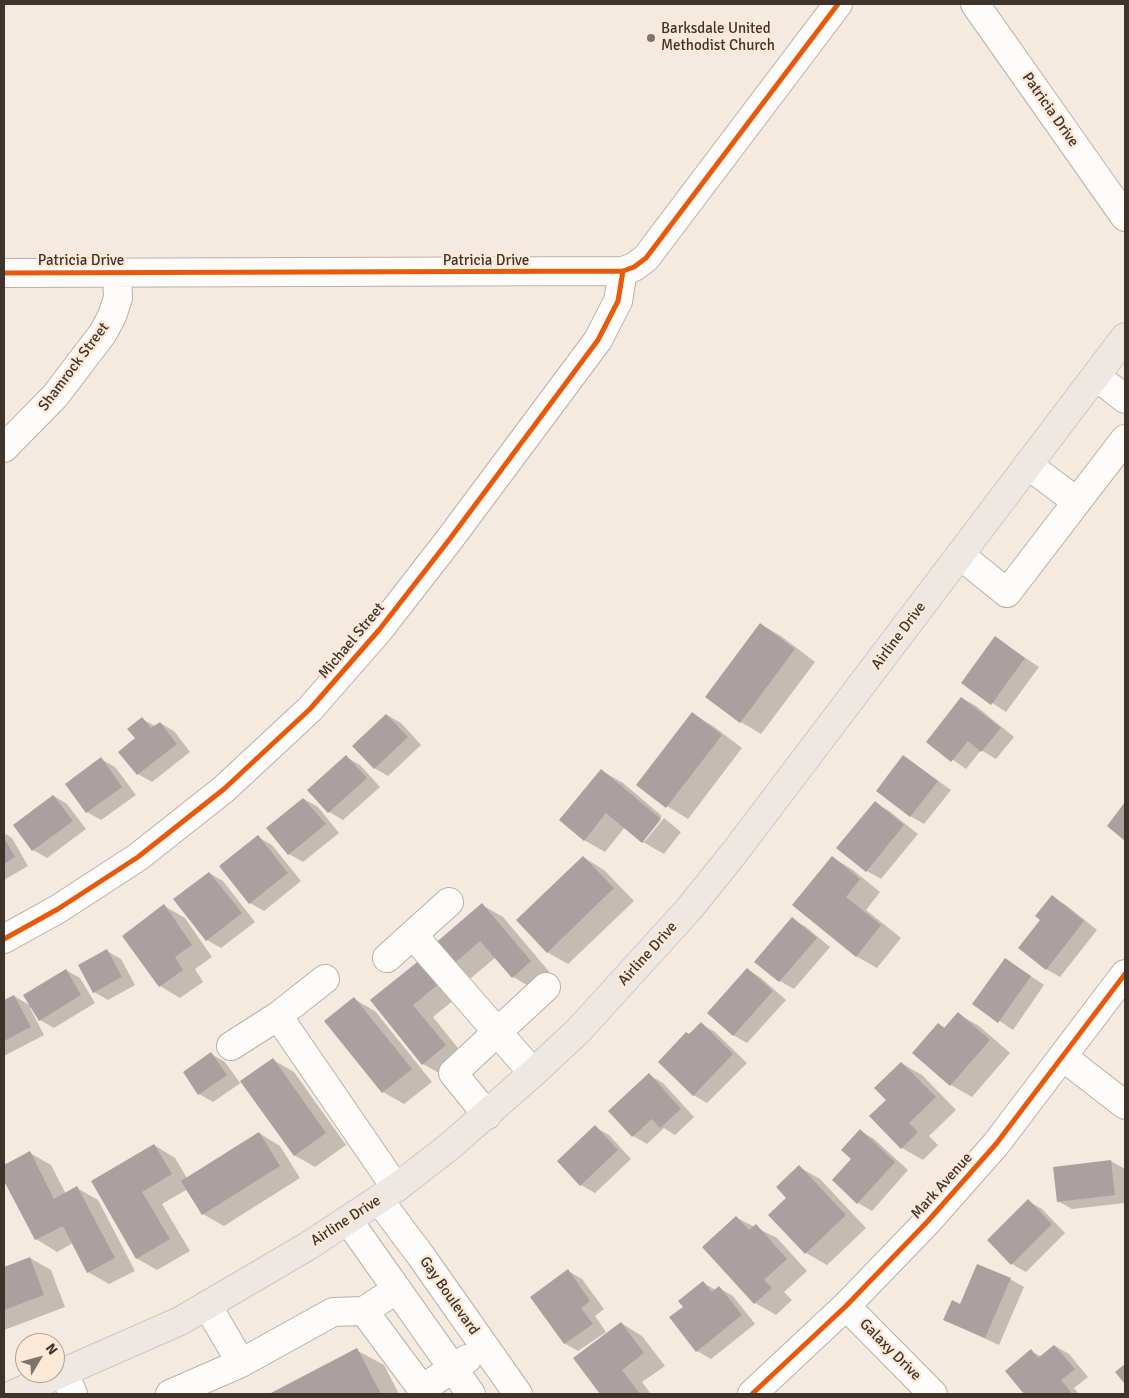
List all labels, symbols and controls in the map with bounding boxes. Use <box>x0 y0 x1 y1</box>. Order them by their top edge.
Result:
place label: Barksdale United Methodist Church <box>661 20 775 55</box>
marker: Barksdale United Methodist Church <box>645 32 657 44</box>
street label: Patricia Drive <box>1018 69 1082 151</box>
street label: Patricia Drive <box>38 252 124 270</box>
street label: Patricia Drive <box>443 252 529 270</box>
street label: Shamrock Street <box>35 319 113 415</box>
street label: Michael Street <box>315 599 389 683</box>
street label: Airline Drive <box>868 599 930 673</box>
street label: Airline Drive <box>615 918 681 990</box>
street label: Mark Avenue <box>908 1149 976 1223</box>
street label: Airline Drive <box>308 1192 384 1250</box>
street label: Gay Boulevard <box>415 1253 483 1339</box>
street label: Galaxy Drive <box>855 1315 925 1385</box>
north arrow <box>15 1333 65 1383</box>
text: N <box>42 1340 61 1358</box>

